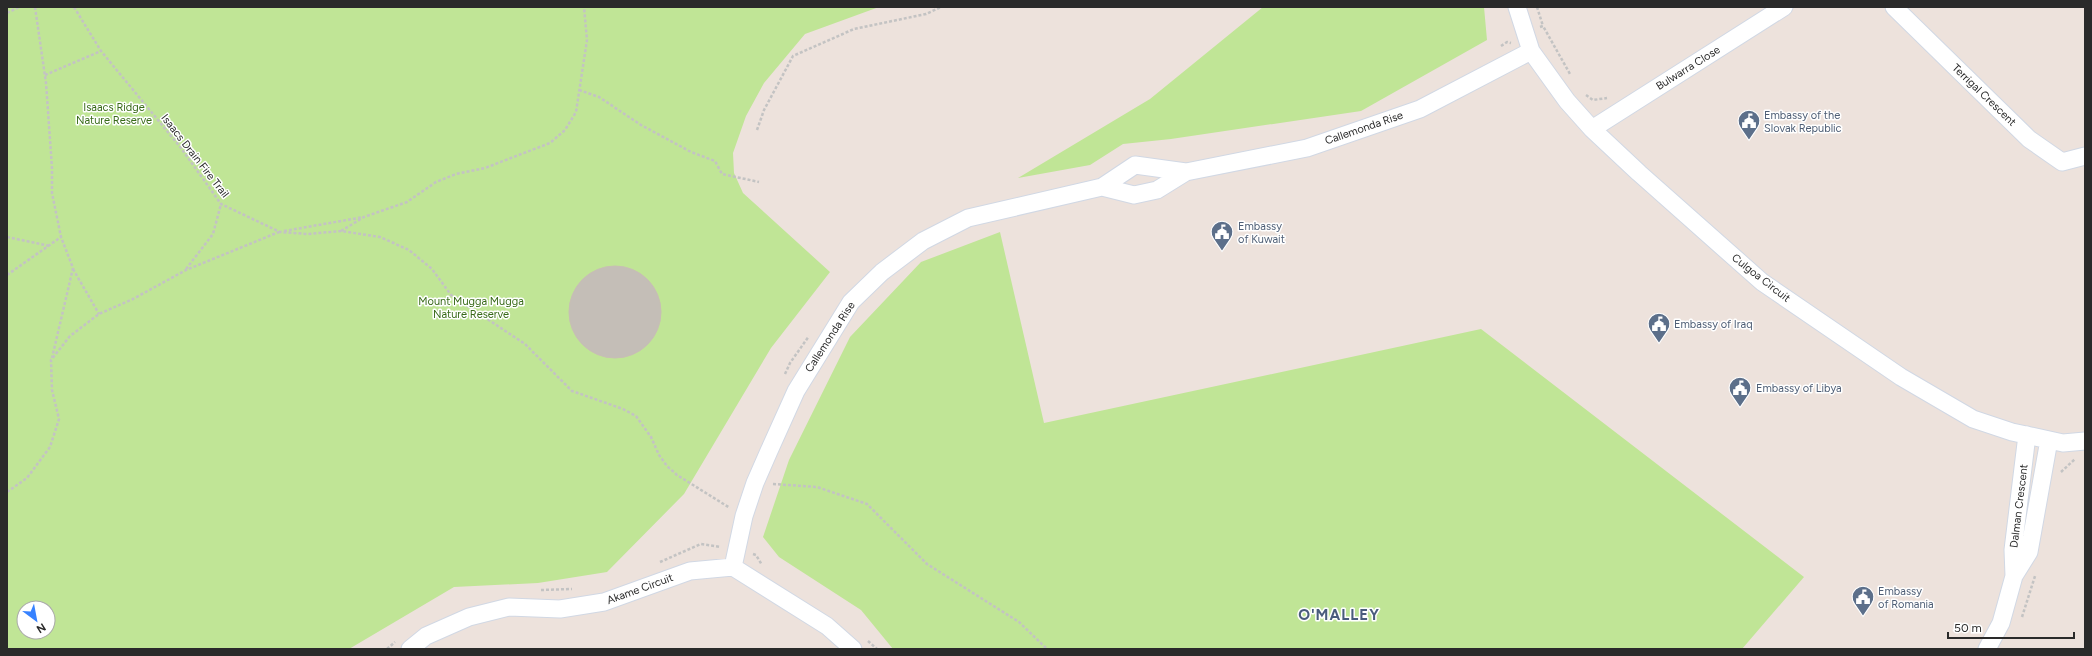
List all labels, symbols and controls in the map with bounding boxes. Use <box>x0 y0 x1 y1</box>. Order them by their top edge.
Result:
street label: Bulwarra Close <box>1654 43 1722 93</box>
street label: Terrigal Crescent <box>1949 61 2019 129</box>
park label: Isaacs Ridge Nature Reserve <box>76 101 152 127</box>
public building icon: Embassy of the Slovak Republic <box>1736 108 1762 141</box>
street label: Callemonda Rise <box>1323 109 1405 147</box>
place label: Embassy of the Slovak Republic <box>1764 109 1842 135</box>
street label: Isaacs Drain Fire Trail <box>158 112 232 200</box>
public building icon: Embassy of Kuwait <box>1209 219 1235 252</box>
place label: Embassy of Kuwait <box>1238 220 1285 246</box>
street label: Culgoa Circuit <box>1729 251 1793 305</box>
park label: Mount Mugga Mugga Nature Reserve <box>418 295 524 321</box>
street label: Callemonda Rise <box>802 299 858 375</box>
public building icon: Embassy of Iraq <box>1646 311 1672 344</box>
place label: Embassy of Iraq <box>1674 318 1753 331</box>
public building icon: Embassy of Libya <box>1727 375 1753 408</box>
place label: Embassy of Libya <box>1756 382 1842 395</box>
street label: Dalman Crescent <box>2007 463 2031 549</box>
street label: Akame Circuit <box>605 571 675 607</box>
public building icon: Embassy of Romania <box>1850 584 1876 617</box>
place label: Embassy of Romania <box>1878 585 1934 611</box>
north arrow <box>16 600 56 640</box>
district label: O'MALLEY <box>1298 606 1380 624</box>
scale bar <box>1948 614 2074 640</box>
text: N <box>34 620 48 636</box>
text: 50 m <box>1954 621 1982 635</box>

